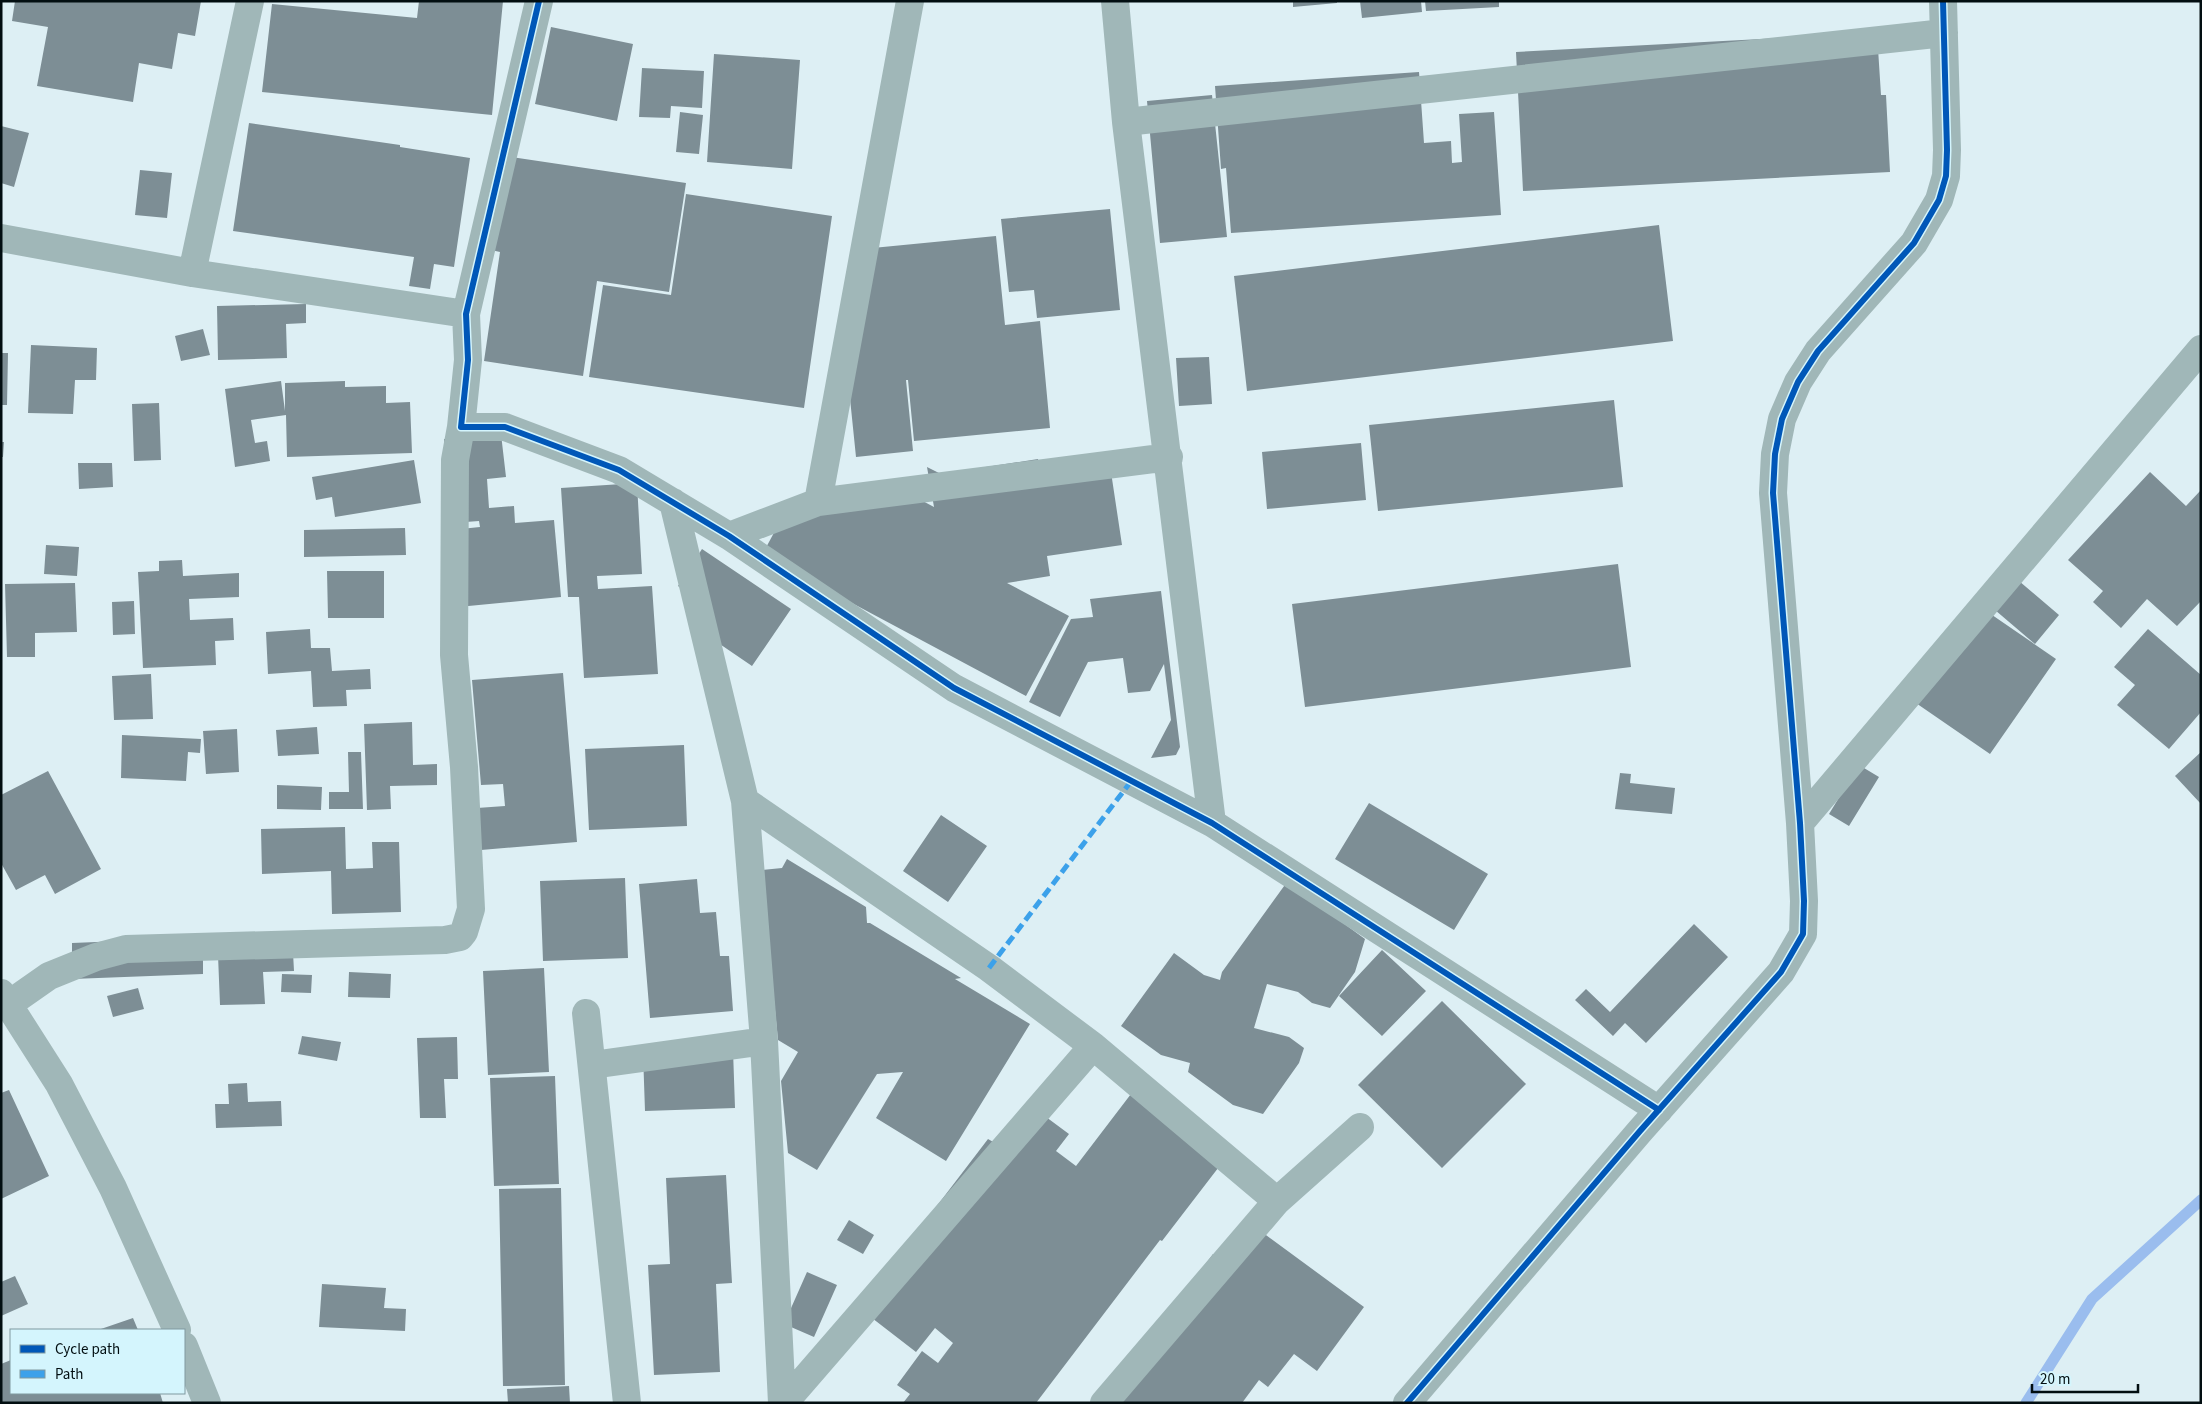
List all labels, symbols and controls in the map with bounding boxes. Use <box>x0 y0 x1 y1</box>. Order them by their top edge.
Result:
legend <box>10 1329 185 1394</box>
text: Cycle path <box>55 1339 120 1360</box>
scale bar <box>2032 1362 2138 1394</box>
text: Path <box>55 1364 83 1385</box>
text: 20 m <box>2040 1369 2070 1390</box>

